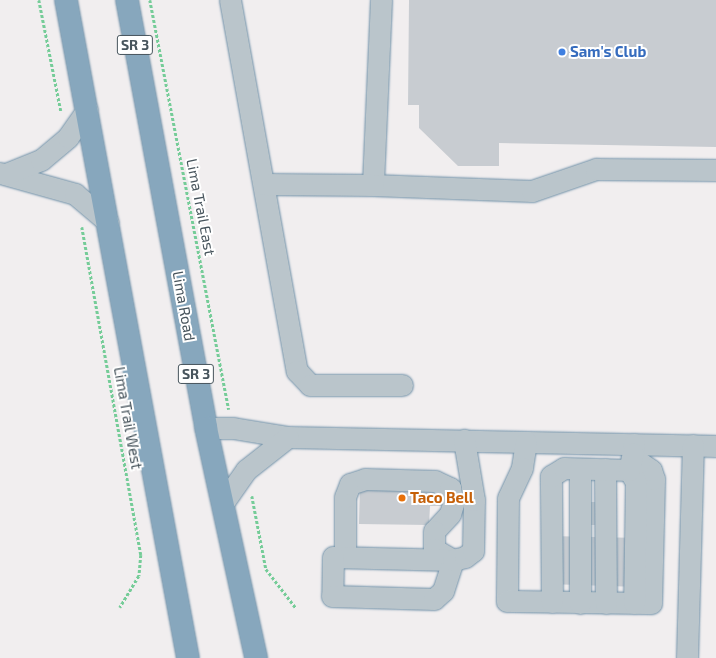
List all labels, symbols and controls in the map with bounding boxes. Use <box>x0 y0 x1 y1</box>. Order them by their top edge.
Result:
road number: SR 3 <box>116 33 154 57</box>
place label: Sam's Club <box>570 43 646 61</box>
marker: Sam's Club <box>557 47 567 57</box>
street label: Lima Trail East <box>183 157 219 257</box>
street label: Lima Road <box>169 270 199 342</box>
road number: SR 3 <box>177 362 215 386</box>
street label: Lima Trail West <box>110 365 146 471</box>
place label: Taco Bell <box>410 489 474 507</box>
marker: Taco Bell <box>397 493 407 503</box>

